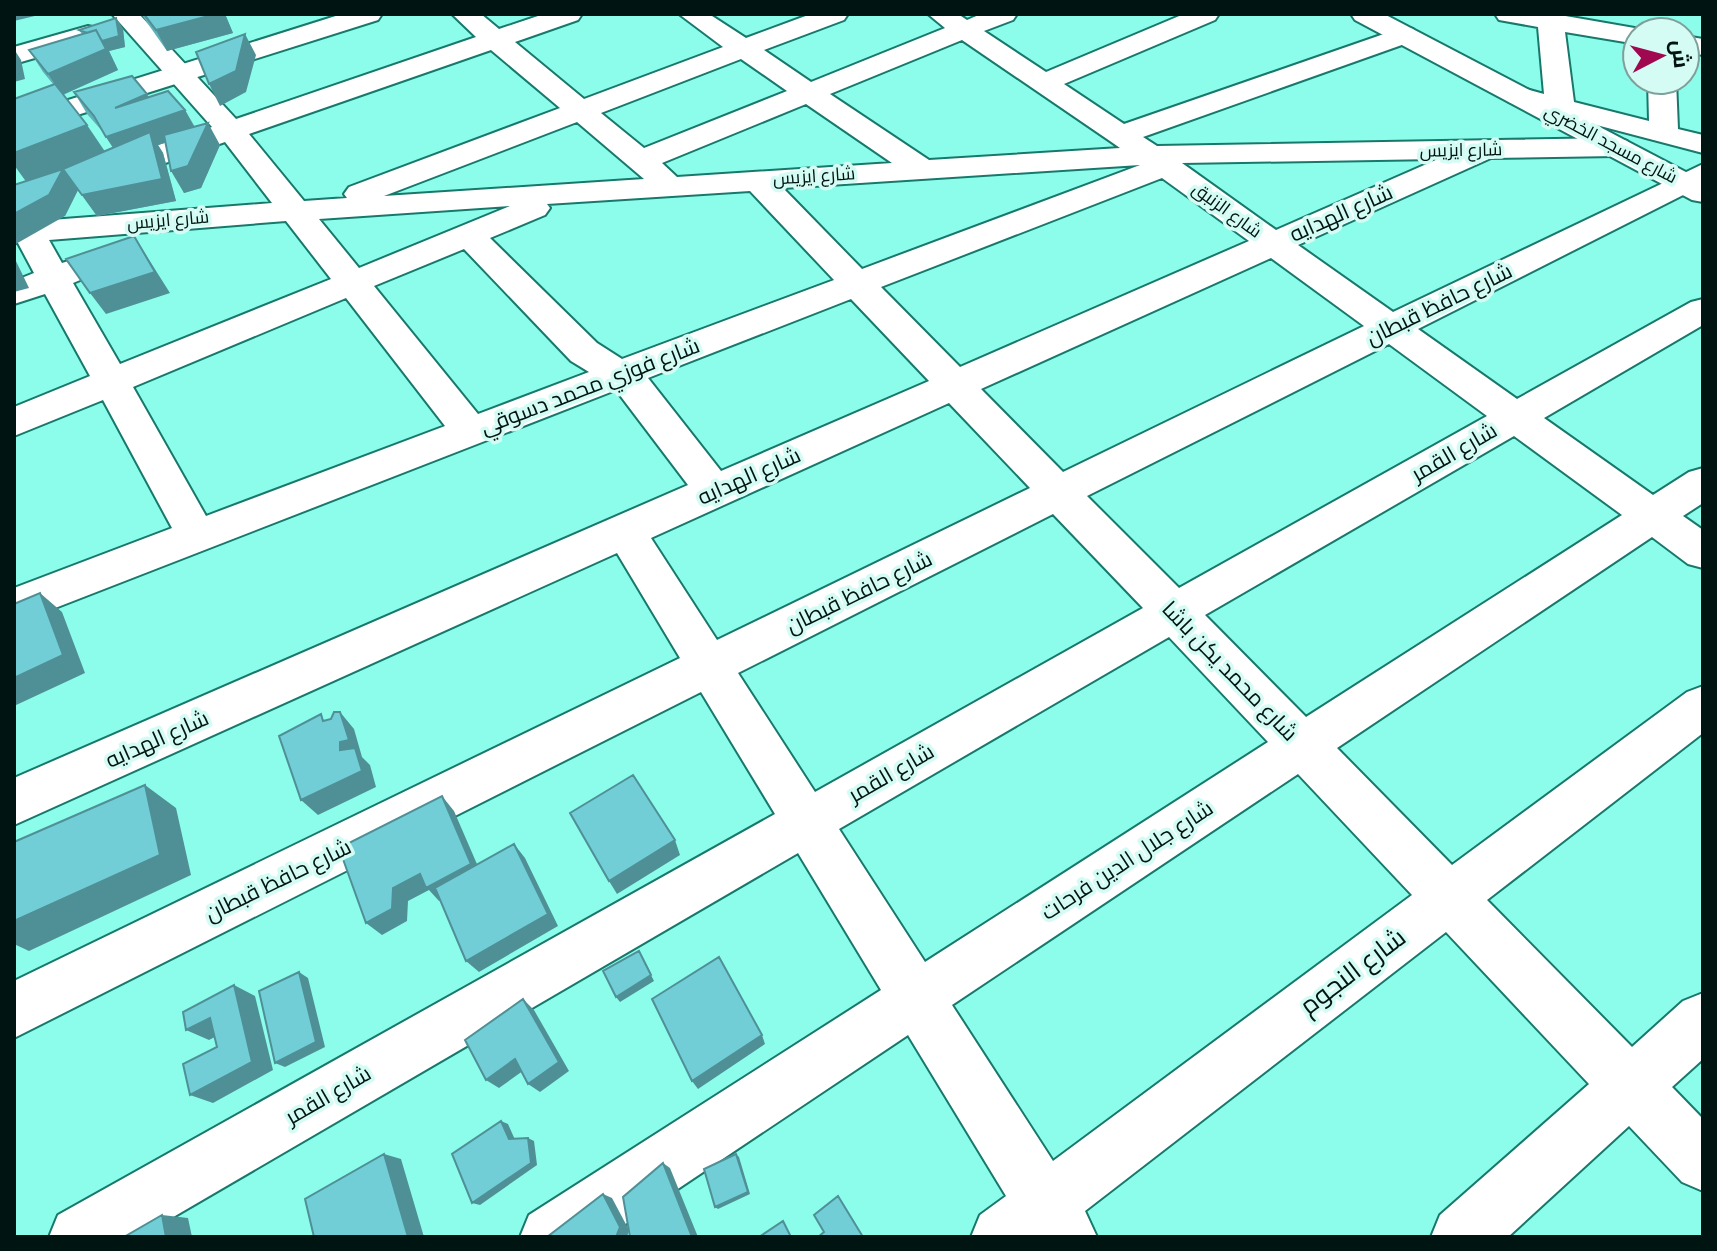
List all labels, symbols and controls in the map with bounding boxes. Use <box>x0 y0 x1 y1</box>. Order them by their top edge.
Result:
north arrow <box>1621 16 1701 96</box>
text: ش <box>1665 39 1695 69</box>
street label: شارع مسجد الخضري <box>1539 100 1681 191</box>
street label: شارع ايزيس <box>1420 138 1502 163</box>
street label: شارع ايزيس <box>772 162 856 191</box>
street label: شارع الزنبق <box>1187 178 1266 243</box>
street label: شارع الهدايه <box>1285 178 1397 249</box>
street label: شارع ايزيس <box>126 205 210 236</box>
street label: شارع حافظ قبطان <box>1361 257 1517 352</box>
street label: شارع فوزي محمد دسوقي <box>477 332 705 443</box>
street label: شارع القمر <box>1404 417 1502 489</box>
street label: شارع الهدايه <box>693 441 805 512</box>
street label: شارع حافظ قبطان <box>781 545 937 640</box>
street label: شارع محمد يكن باشا <box>1156 595 1304 747</box>
street label: شارع الهدايه <box>101 704 213 775</box>
street label: شارع القمر <box>841 738 939 810</box>
street label: شارع جلال الدين فرحات <box>1036 794 1219 927</box>
street label: شارع حافظ قبطان <box>200 833 356 928</box>
street label: شارع النجوم <box>1294 922 1413 1023</box>
street label: شارع القمر <box>278 1060 376 1132</box>

